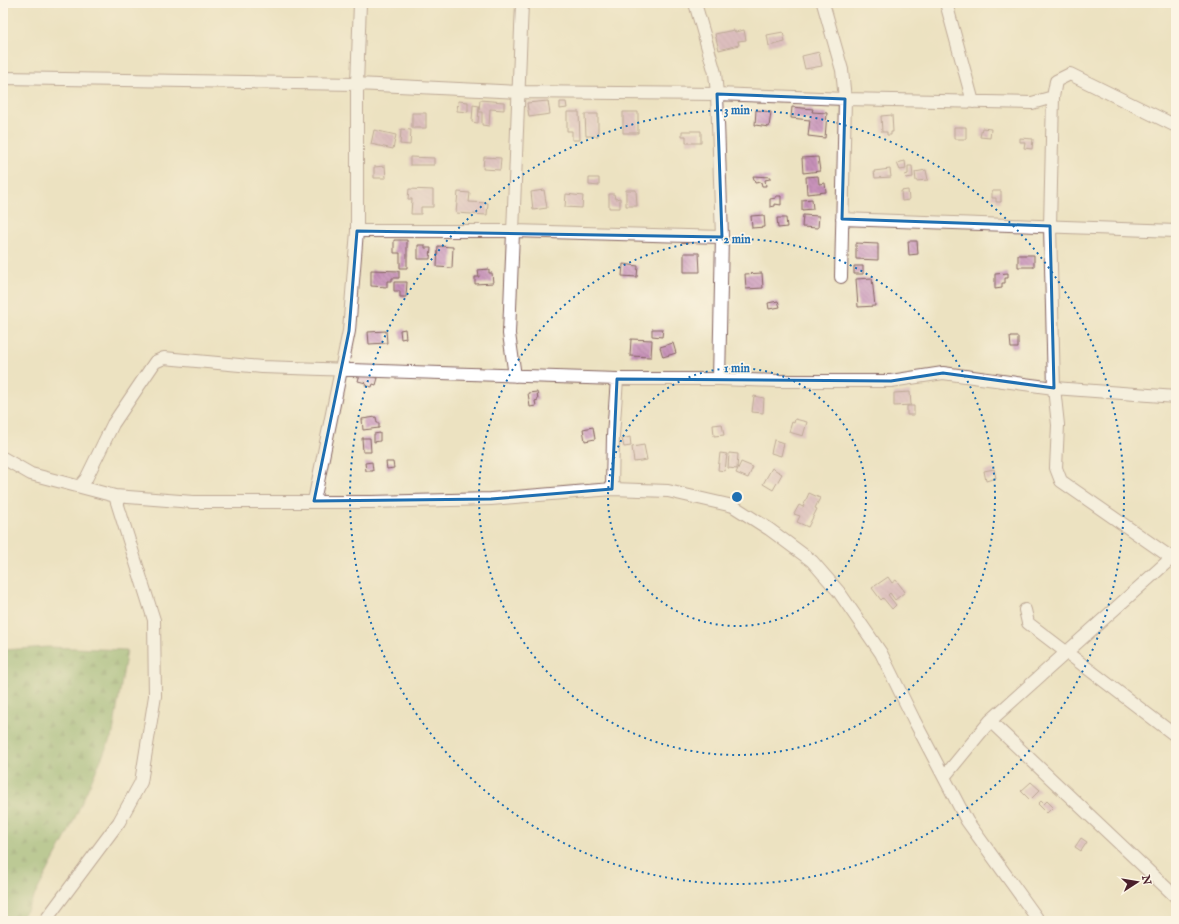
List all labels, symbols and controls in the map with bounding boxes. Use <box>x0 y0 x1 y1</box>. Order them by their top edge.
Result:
text: 3 min <box>724 103 751 118</box>
text: 2 min <box>723 232 751 247</box>
text: 1 min <box>724 361 751 376</box>
centre of rings <box>730 490 744 504</box>
north arrow <box>1117 862 1157 902</box>
text: N <box>1138 873 1154 887</box>

